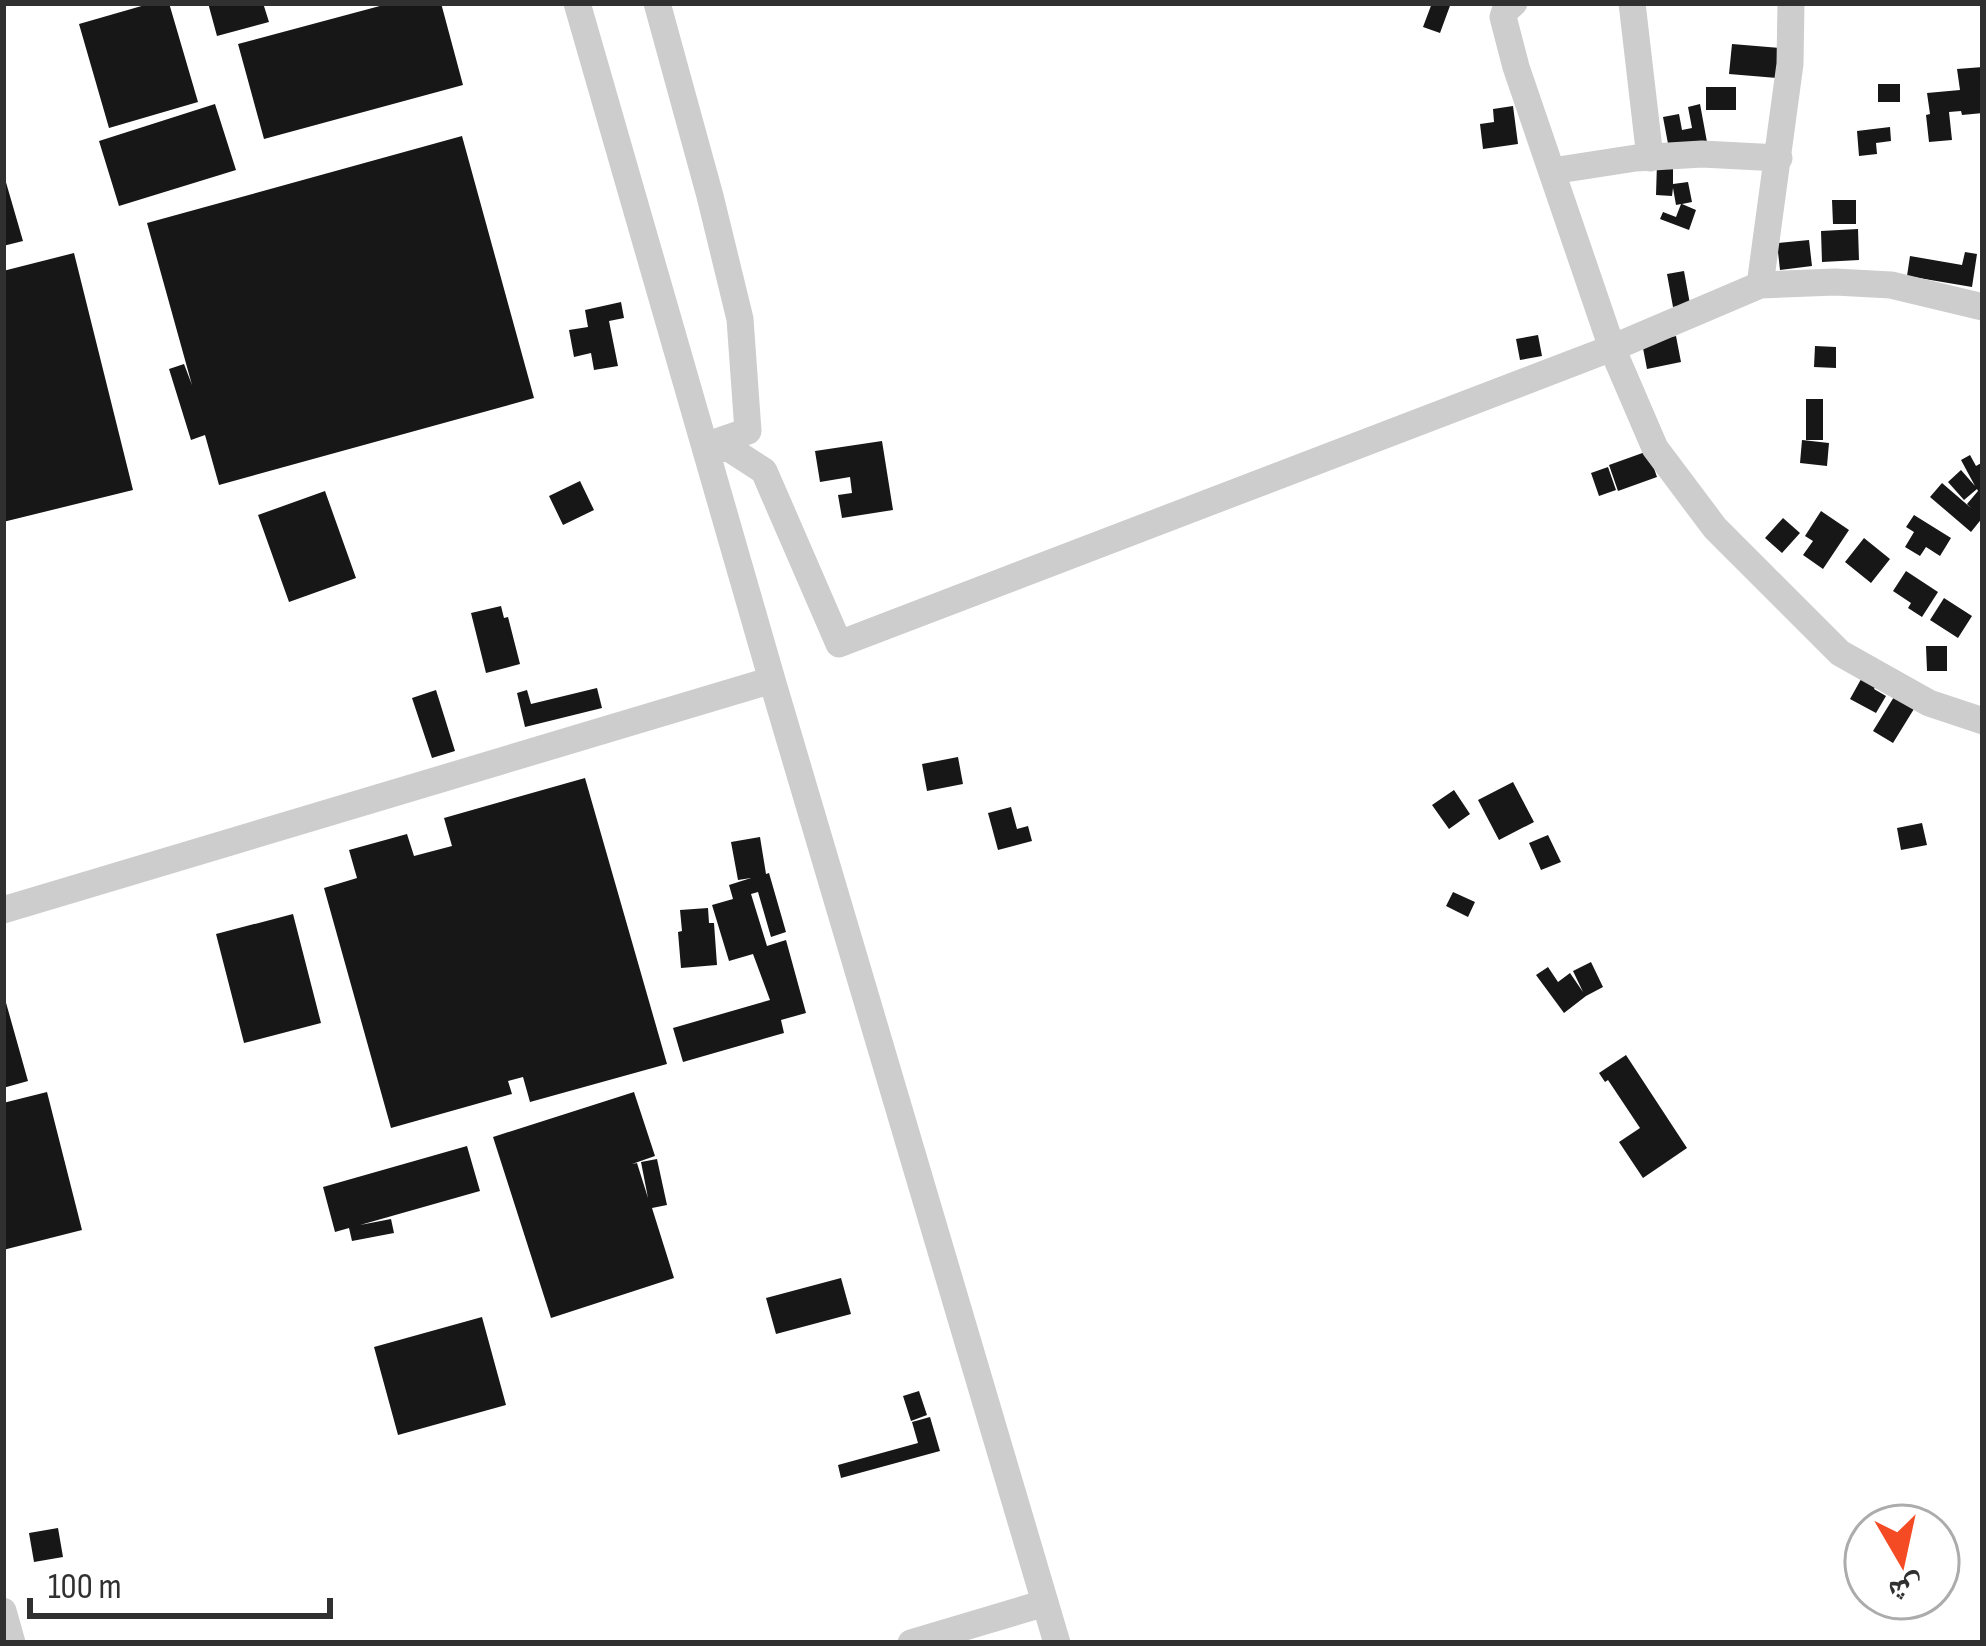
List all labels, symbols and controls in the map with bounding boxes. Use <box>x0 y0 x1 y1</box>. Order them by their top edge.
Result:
north arrow <box>1842 1502 1962 1622</box>
scale bar <box>30 1544 330 1618</box>
text: 100 m <box>48 1566 122 1609</box>
text: ش <box>1886 1567 1927 1612</box>

